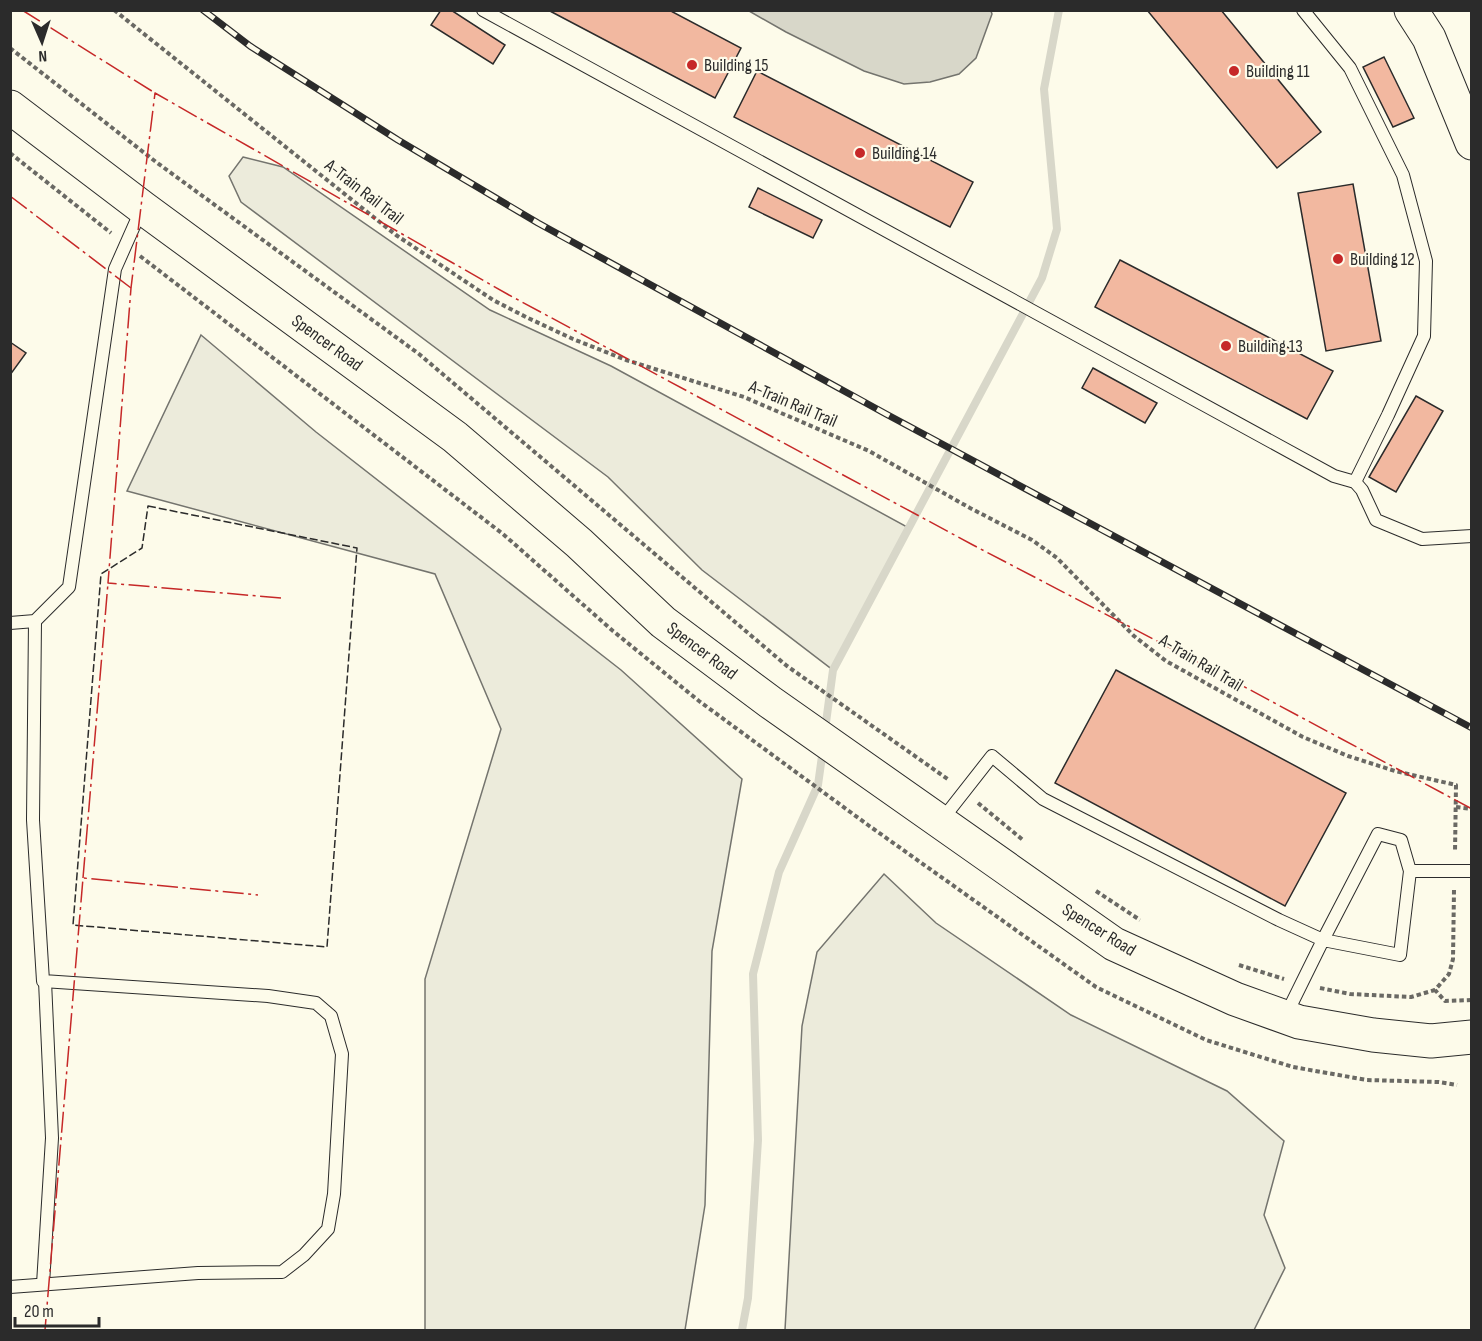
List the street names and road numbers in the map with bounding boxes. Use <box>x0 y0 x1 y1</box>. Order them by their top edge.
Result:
street label: A-Train Rail Trail <box>320 154 407 229</box>
street label: Spencer Road <box>287 310 367 376</box>
street label: A-Train Rail Trail <box>745 376 840 432</box>
street label: Spencer Road <box>663 618 741 684</box>
street label: A-Train Rail Trail <box>1155 629 1247 696</box>
street label: Spencer Road <box>1058 899 1140 961</box>

